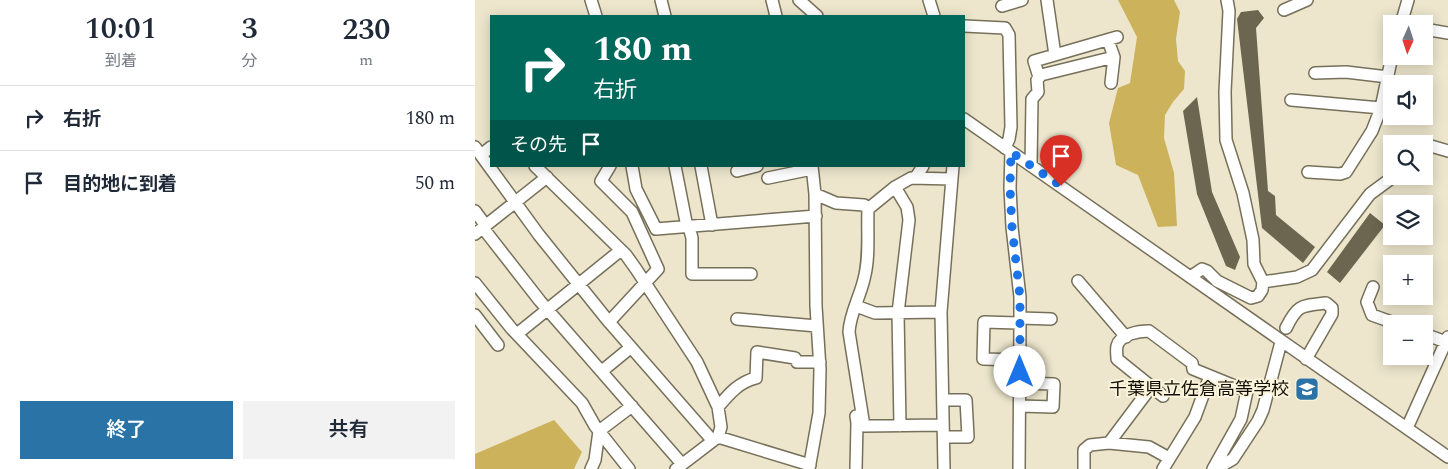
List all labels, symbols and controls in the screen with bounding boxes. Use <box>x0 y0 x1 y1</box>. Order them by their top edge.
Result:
text: 10:01 <box>85 6 157 52</box>
text: 3 <box>241 6 258 52</box>
text: 230 <box>342 7 390 53</box>
north arrow <box>1383 15 1433 65</box>
map controls <box>1383 15 1433 365</box>
text: 180 m <box>593 23 692 76</box>
icon: right <box>510 35 575 100</box>
text: m <box>359 48 373 72</box>
text: 到着 <box>105 49 137 73</box>
text: 分 <box>241 49 257 73</box>
text: 右折 <box>593 74 637 107</box>
button: sound <box>1383 75 1433 125</box>
icon: right <box>20 104 48 132</box>
text: 180 m <box>405 104 455 133</box>
text: 右折 <box>63 105 101 134</box>
icon: arrive <box>577 130 605 158</box>
text: その先 <box>510 131 567 160</box>
pin <box>1040 135 1082 186</box>
button: search <box>1383 135 1433 185</box>
icon: arrive <box>1047 142 1075 170</box>
icon: arrive <box>20 169 48 197</box>
text: 50 m <box>415 169 455 198</box>
text: 目的地に到着 <box>63 170 177 199</box>
button: layers <box>1383 195 1433 245</box>
button: + <box>1383 255 1433 305</box>
button: − <box>1383 315 1433 365</box>
position arrow <box>993 345 1045 397</box>
place label: 千葉県立佐倉高等学校 <box>1109 376 1289 403</box>
school or university icon: 千葉県立佐倉高等学校 <box>1294 376 1320 402</box>
button: 終了 <box>20 401 233 459</box>
button: 共有 <box>243 401 455 459</box>

